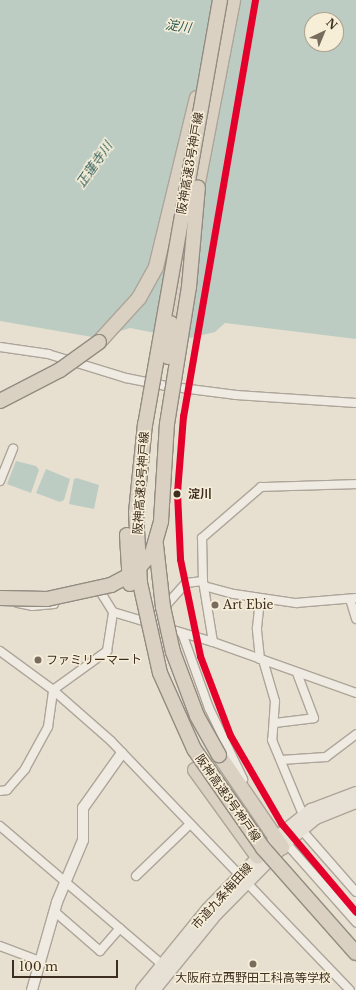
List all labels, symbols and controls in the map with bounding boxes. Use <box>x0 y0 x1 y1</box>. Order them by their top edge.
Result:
north arrow <box>304 12 344 52</box>
text: N <box>323 15 340 33</box>
water label: 淀川 <box>164 17 192 37</box>
street label: 阪神高速3号神戸線 <box>174 111 206 215</box>
water label: 正蓮寺川 <box>74 139 116 191</box>
street label: 阪神高速3号神戸線 <box>130 431 152 535</box>
marker: 淀川 <box>170 487 184 501</box>
place label: 淀川 <box>188 487 212 501</box>
place label: Art Ebie <box>223 598 273 612</box>
marker: Art Ebie <box>210 600 220 610</box>
place label: ファミリーマート <box>46 653 142 667</box>
marker: ファミリーマート <box>33 655 43 665</box>
street label: 阪神高速3号神戸線 <box>192 752 264 844</box>
street label: 市道九条梅田線 <box>189 860 255 932</box>
scale bar <box>14 952 120 978</box>
text: 100 m <box>19 959 58 974</box>
marker: 大阪府立西野田工科高等学校 <box>248 959 258 969</box>
place label: 大阪府立西野田工科高等学校 <box>175 971 331 985</box>

